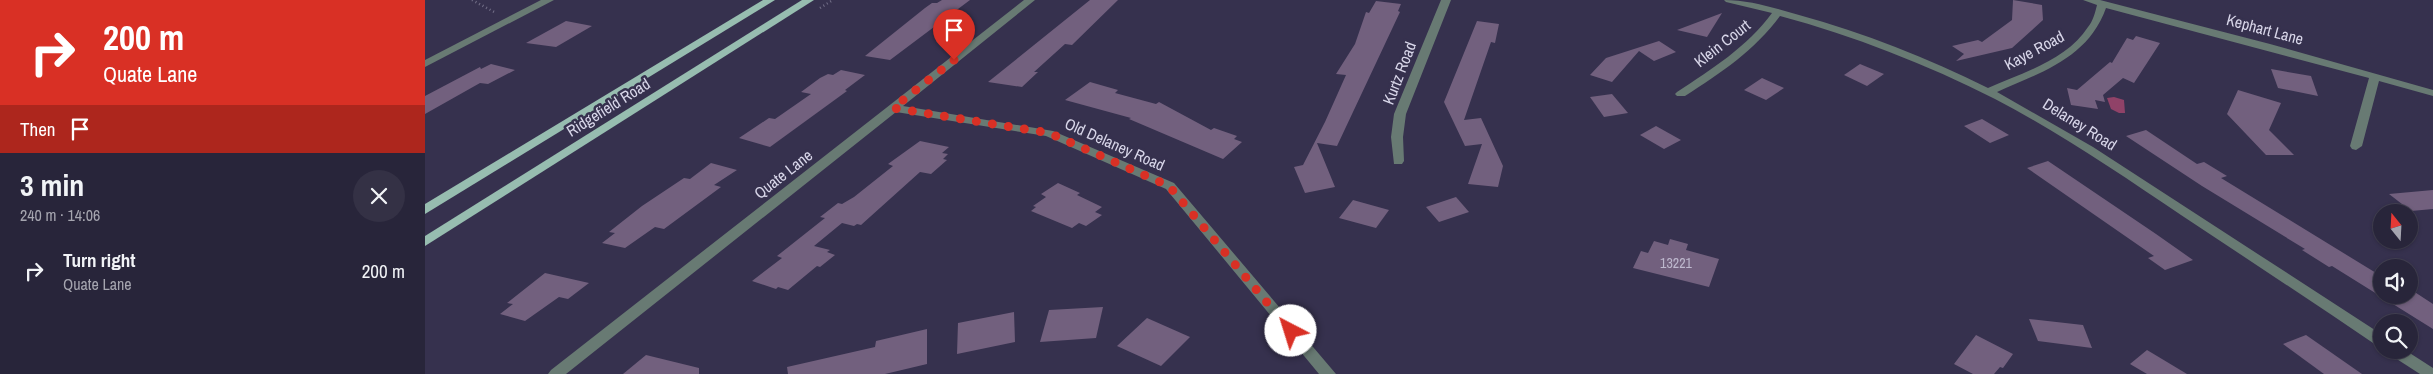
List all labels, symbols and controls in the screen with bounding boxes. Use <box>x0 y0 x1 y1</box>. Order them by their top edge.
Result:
street label: Kephart Lane <box>2224 8 2306 50</box>
pin <box>933 9 975 60</box>
text: 200 m <box>103 14 184 61</box>
street label: Klein Court <box>1689 14 1755 72</box>
icon: arrive <box>940 16 968 44</box>
icon: right <box>20 20 85 85</box>
street label: Kaye Road <box>2000 25 2068 75</box>
street label: Kurtz Road <box>1377 38 1421 108</box>
text: Quate Lane <box>103 59 197 89</box>
street label: Ridgefield Road <box>562 73 654 141</box>
street label: Delaney Road <box>2039 93 2121 155</box>
street label: Old Delaney Road <box>1062 112 1168 176</box>
icon: arrive <box>66 115 94 143</box>
text: Then <box>20 116 56 142</box>
street label: Quate Lane <box>749 144 817 204</box>
text: 3 min <box>20 165 84 205</box>
button: close <box>353 170 405 222</box>
text: 240 m · 14:06 <box>20 204 100 226</box>
north arrow <box>2373 204 2417 249</box>
map controls <box>2373 204 2418 359</box>
text: Turn right <box>63 247 135 273</box>
house number: 13221 <box>1660 254 1693 272</box>
icon: right <box>20 257 48 285</box>
text: 200 m <box>362 258 405 284</box>
button: sound <box>2373 259 2418 304</box>
text: Quate Lane <box>63 273 132 295</box>
position arrow <box>1264 304 1316 356</box>
button: search <box>2373 314 2418 359</box>

